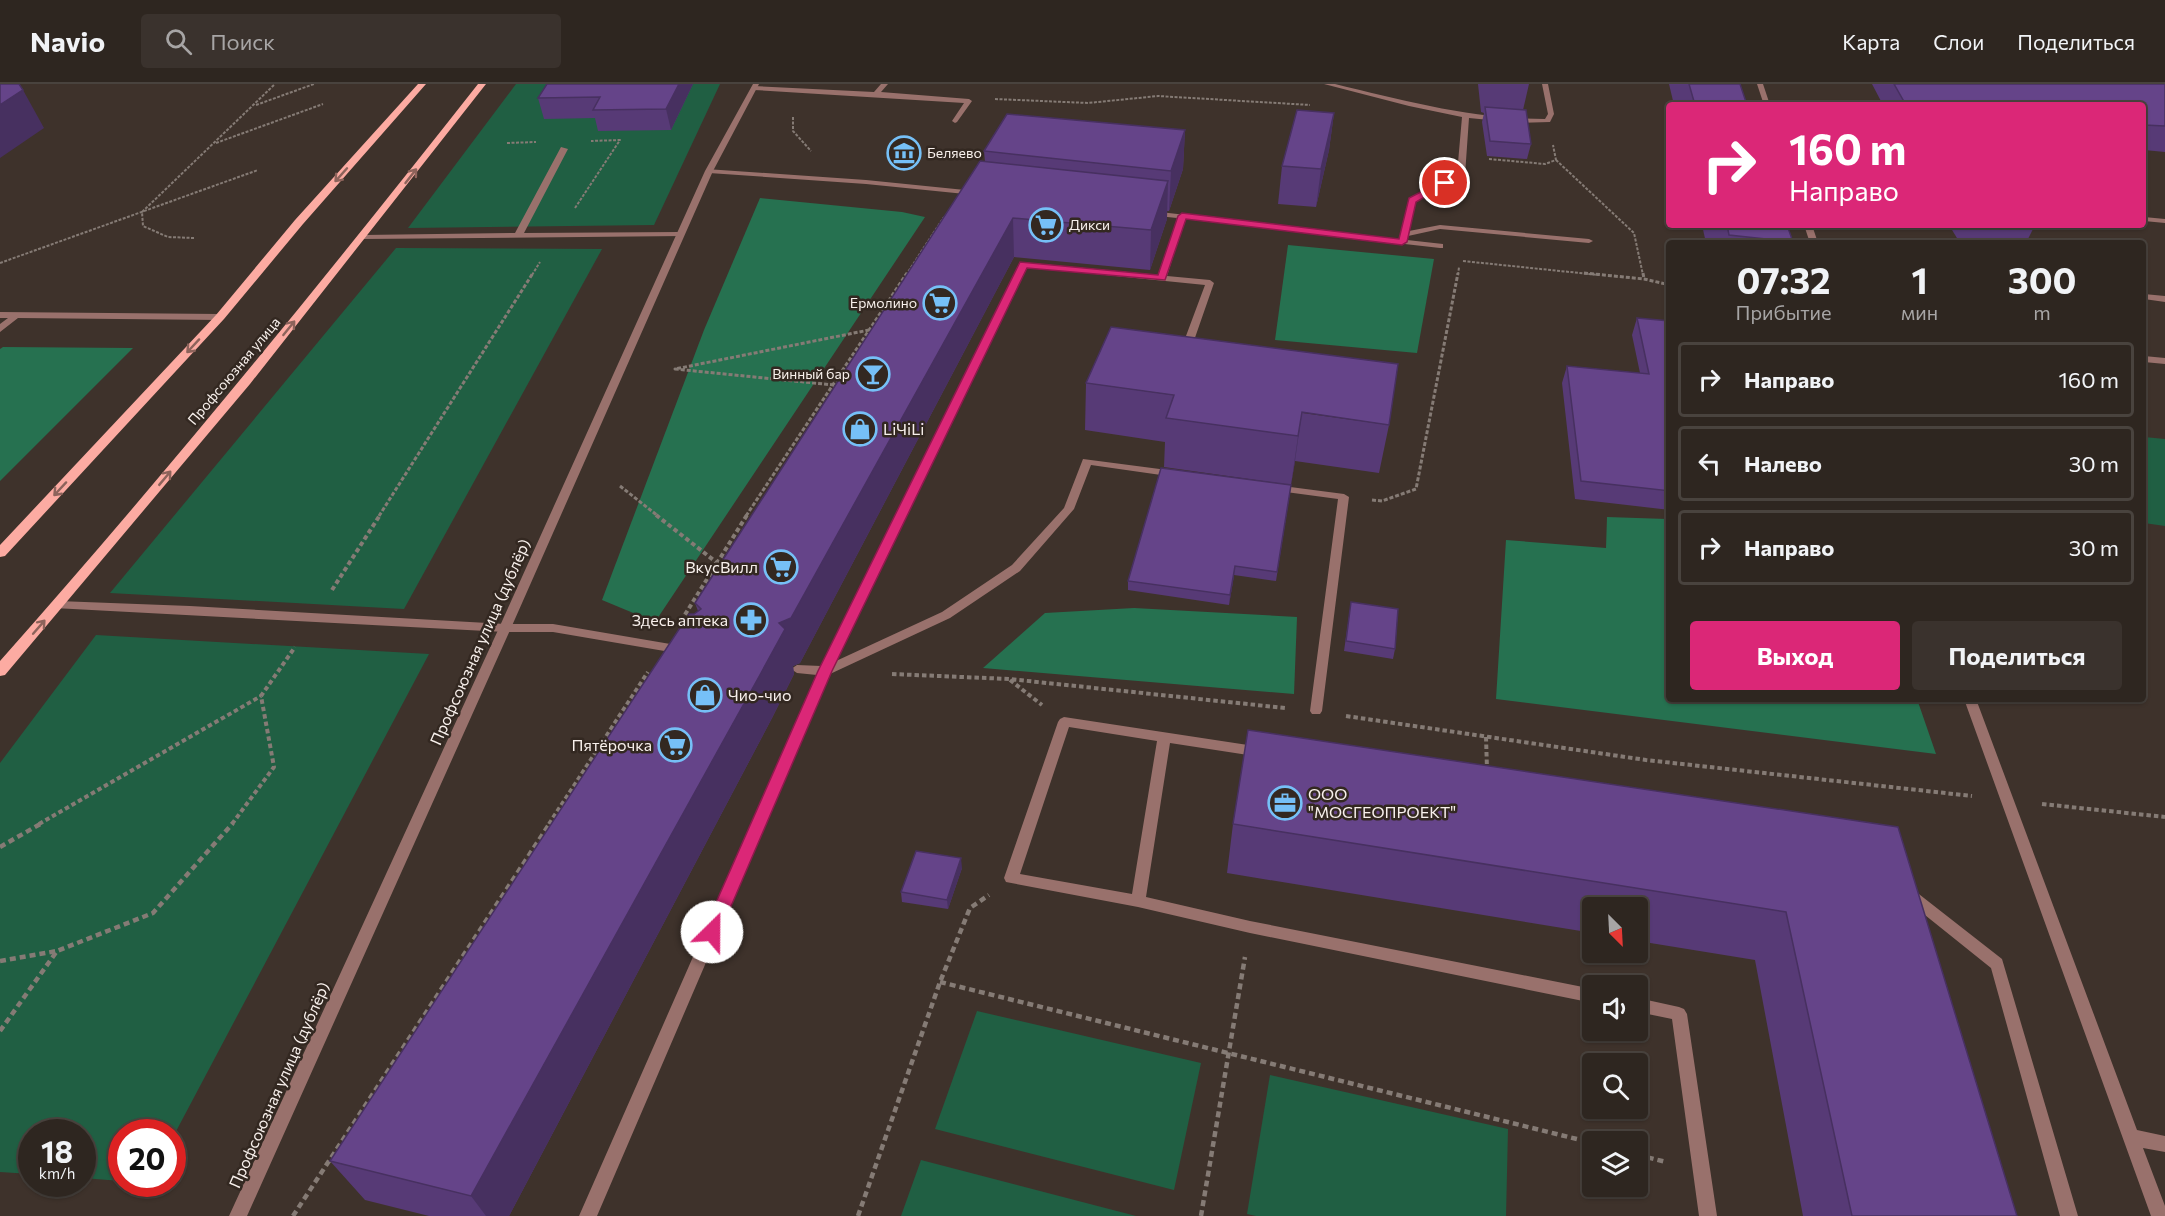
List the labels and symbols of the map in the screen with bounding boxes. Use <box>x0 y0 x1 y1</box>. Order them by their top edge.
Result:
museum icon: Беляево <box>886 135 922 171</box>
place label: Беляево <box>927 144 982 161</box>
pin <box>1419 157 1470 208</box>
one-way arrow <box>334 167 348 182</box>
one-way arrow <box>404 168 417 184</box>
supermarket icon: Дикси <box>1028 207 1064 243</box>
place label: Дикси <box>1069 216 1110 233</box>
supermarket icon: Ермолино <box>922 285 958 321</box>
place label: Ермолино <box>850 294 917 311</box>
street label: Профсоюзная улица <box>184 313 284 428</box>
one-way arrow <box>282 321 296 336</box>
one-way arrow <box>186 338 200 353</box>
bar icon: Винный бар <box>855 356 891 392</box>
place label: Винный бар <box>772 365 850 382</box>
shop icon: LiЧiLi <box>842 411 878 447</box>
place label: LiЧiLi <box>883 419 924 438</box>
one-way arrow <box>158 470 171 486</box>
one-way arrow <box>53 481 67 496</box>
street label: Профсоюзная улица (дублёр) <box>425 536 534 748</box>
supermarket icon: ВкусВилл <box>763 549 799 585</box>
place label: ВкусВилл <box>685 557 758 576</box>
pharmacy icon: Здесь аптека <box>733 602 769 638</box>
place label: Здесь аптека <box>632 610 728 629</box>
one-way arrow <box>32 620 46 635</box>
shop icon: Чио-чио <box>687 677 723 713</box>
place label: Чио-чио <box>728 685 792 704</box>
supermarket icon: Пятёрочка <box>657 727 693 763</box>
place label: Пятёрочка <box>572 735 652 754</box>
place label: ООО "МОСГЕОПРОЕКТ" <box>1308 784 1456 821</box>
office icon: ООО "МОСГЕОПРОЕКТ" <box>1267 785 1303 821</box>
north arrow <box>1582 897 1648 963</box>
position arrow <box>680 900 744 964</box>
street label: Профсоюзная улица (дублёр) <box>224 979 333 1191</box>
speed limit sign: 20 <box>108 1119 186 1197</box>

